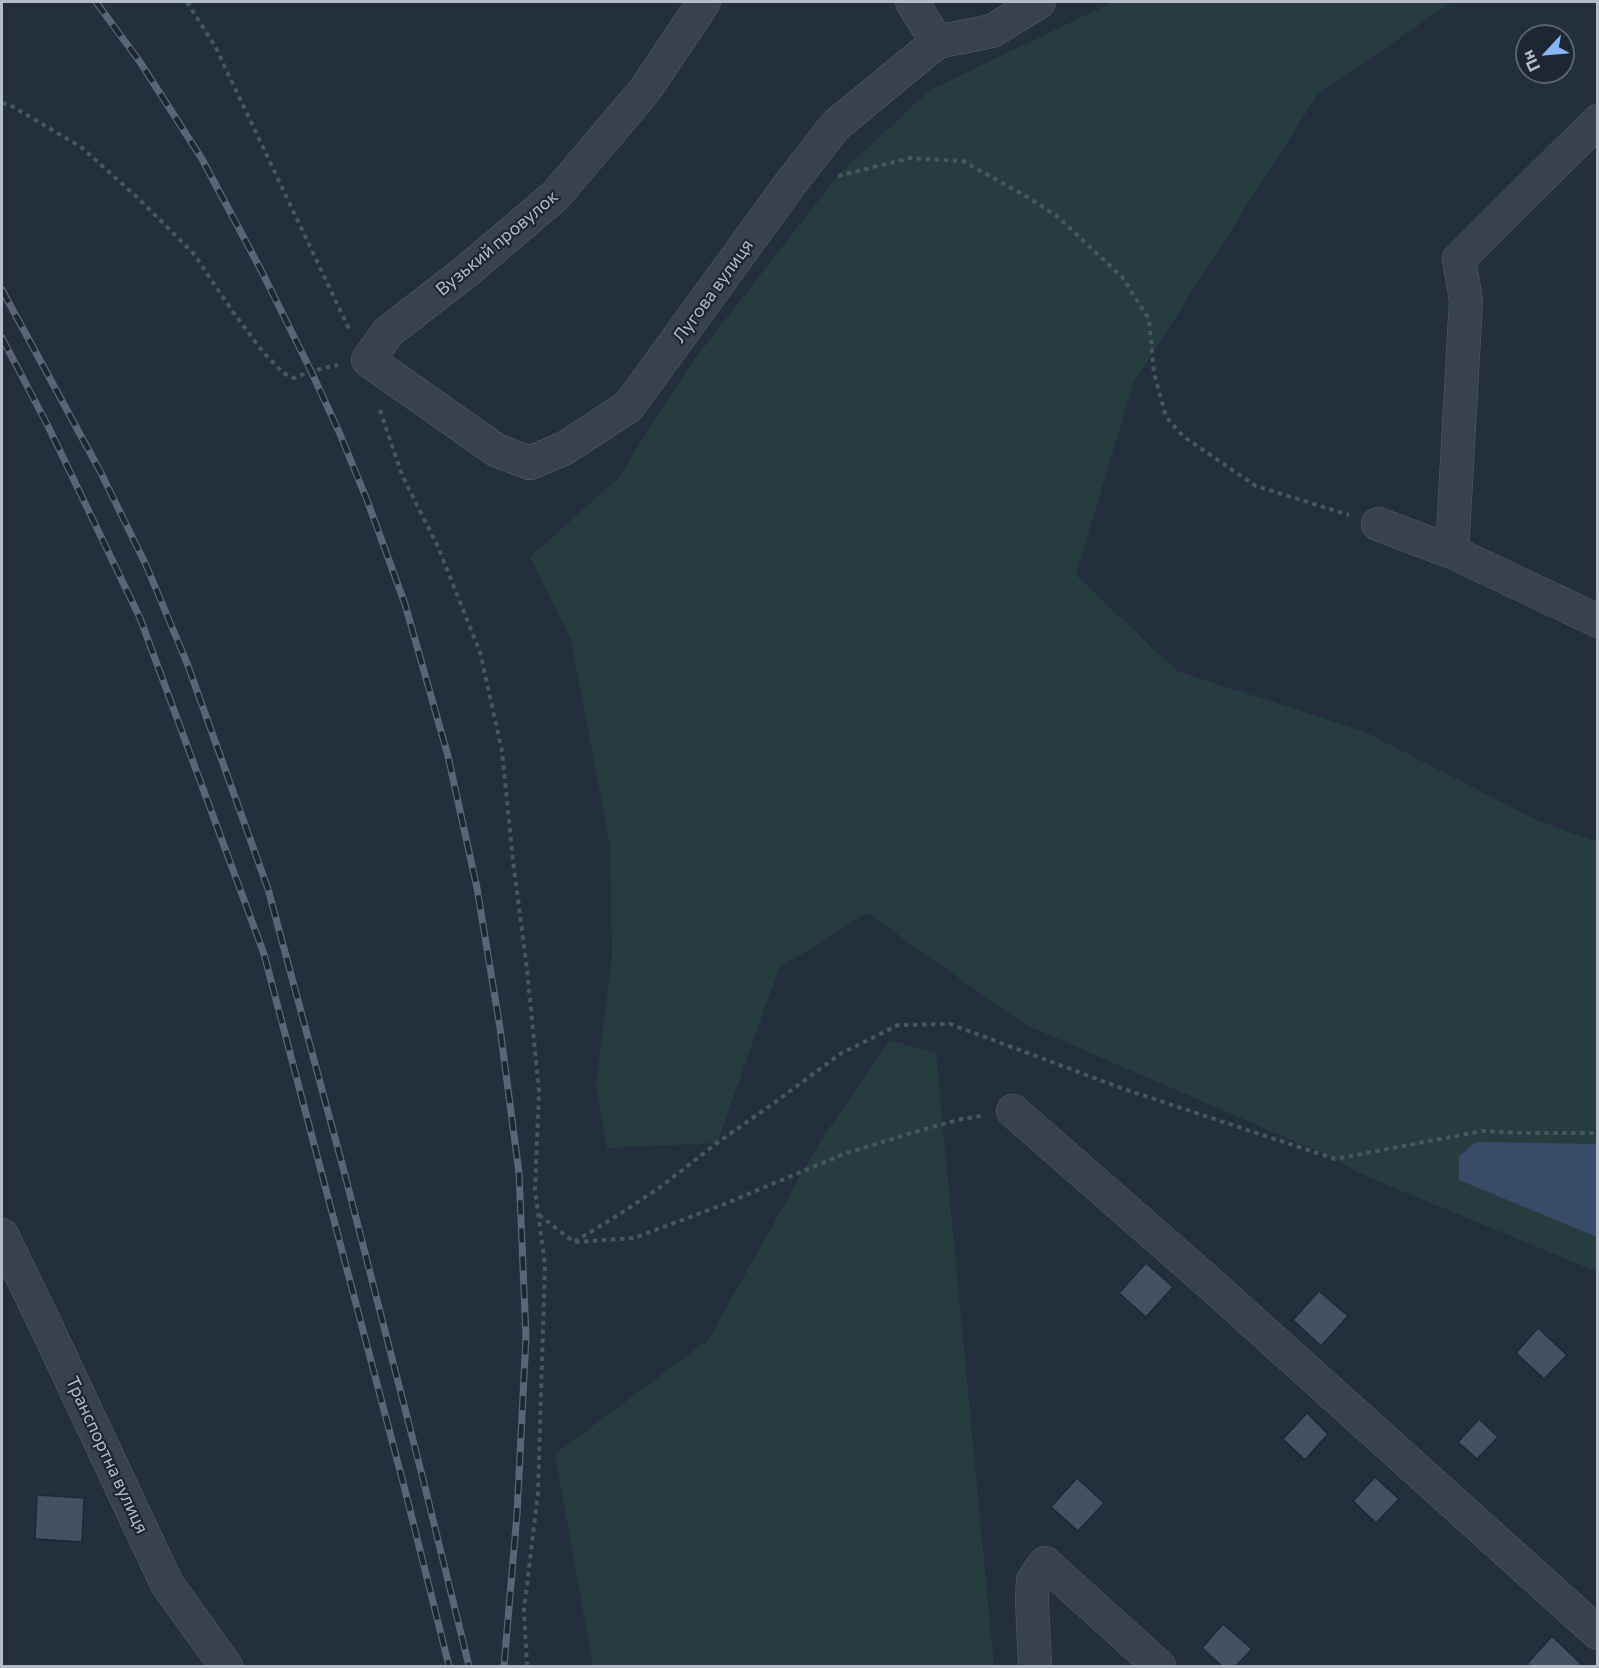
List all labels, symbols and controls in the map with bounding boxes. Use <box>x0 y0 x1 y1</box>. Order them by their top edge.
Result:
north arrow <box>1515 24 1575 84</box>
text: Пн <box>1517 48 1543 75</box>
street label: Вузький провулок <box>431 186 563 300</box>
street label: Лугова вулиця <box>668 235 758 347</box>
street label: Транспортна вулиця <box>61 1373 153 1537</box>

